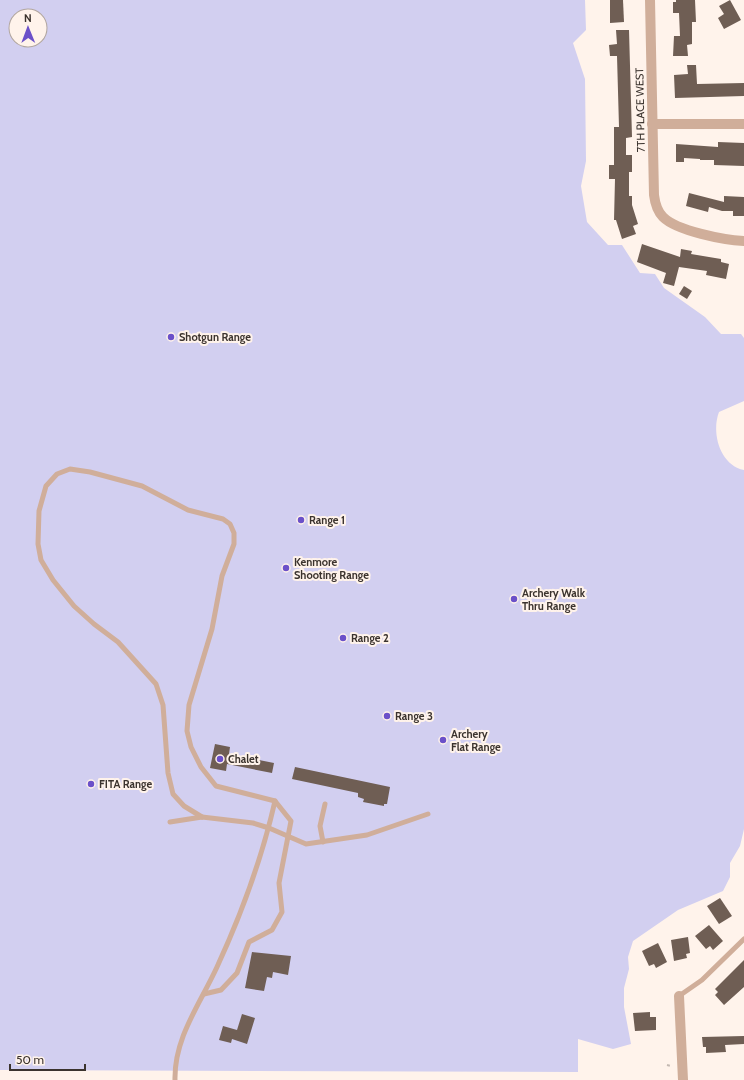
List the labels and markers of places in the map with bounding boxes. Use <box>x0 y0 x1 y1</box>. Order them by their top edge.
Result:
place label: Shotgun Range <box>179 330 251 344</box>
marker: Shotgun Range <box>166 332 176 342</box>
place label: Range 1 <box>309 513 345 527</box>
marker: Range 1 <box>296 515 306 525</box>
place label: Kenmore Shooting Range <box>294 555 369 582</box>
marker: Kenmore Shooting Range <box>281 563 291 573</box>
place label: Archery Walk Thru Range <box>522 586 586 613</box>
marker: Archery Walk Thru Range <box>509 594 519 604</box>
place label: Range 2 <box>351 631 389 645</box>
marker: Range 2 <box>338 633 348 643</box>
place label: Range 3 <box>395 709 433 723</box>
marker: Range 3 <box>382 711 392 721</box>
place label: Archery Flat Range <box>451 727 501 754</box>
marker: Archery Flat Range <box>438 735 448 745</box>
place label: Chalet <box>228 752 259 766</box>
marker: Chalet <box>215 754 225 764</box>
place label: FITA Range <box>99 777 153 791</box>
marker: FITA Range <box>86 779 96 789</box>

